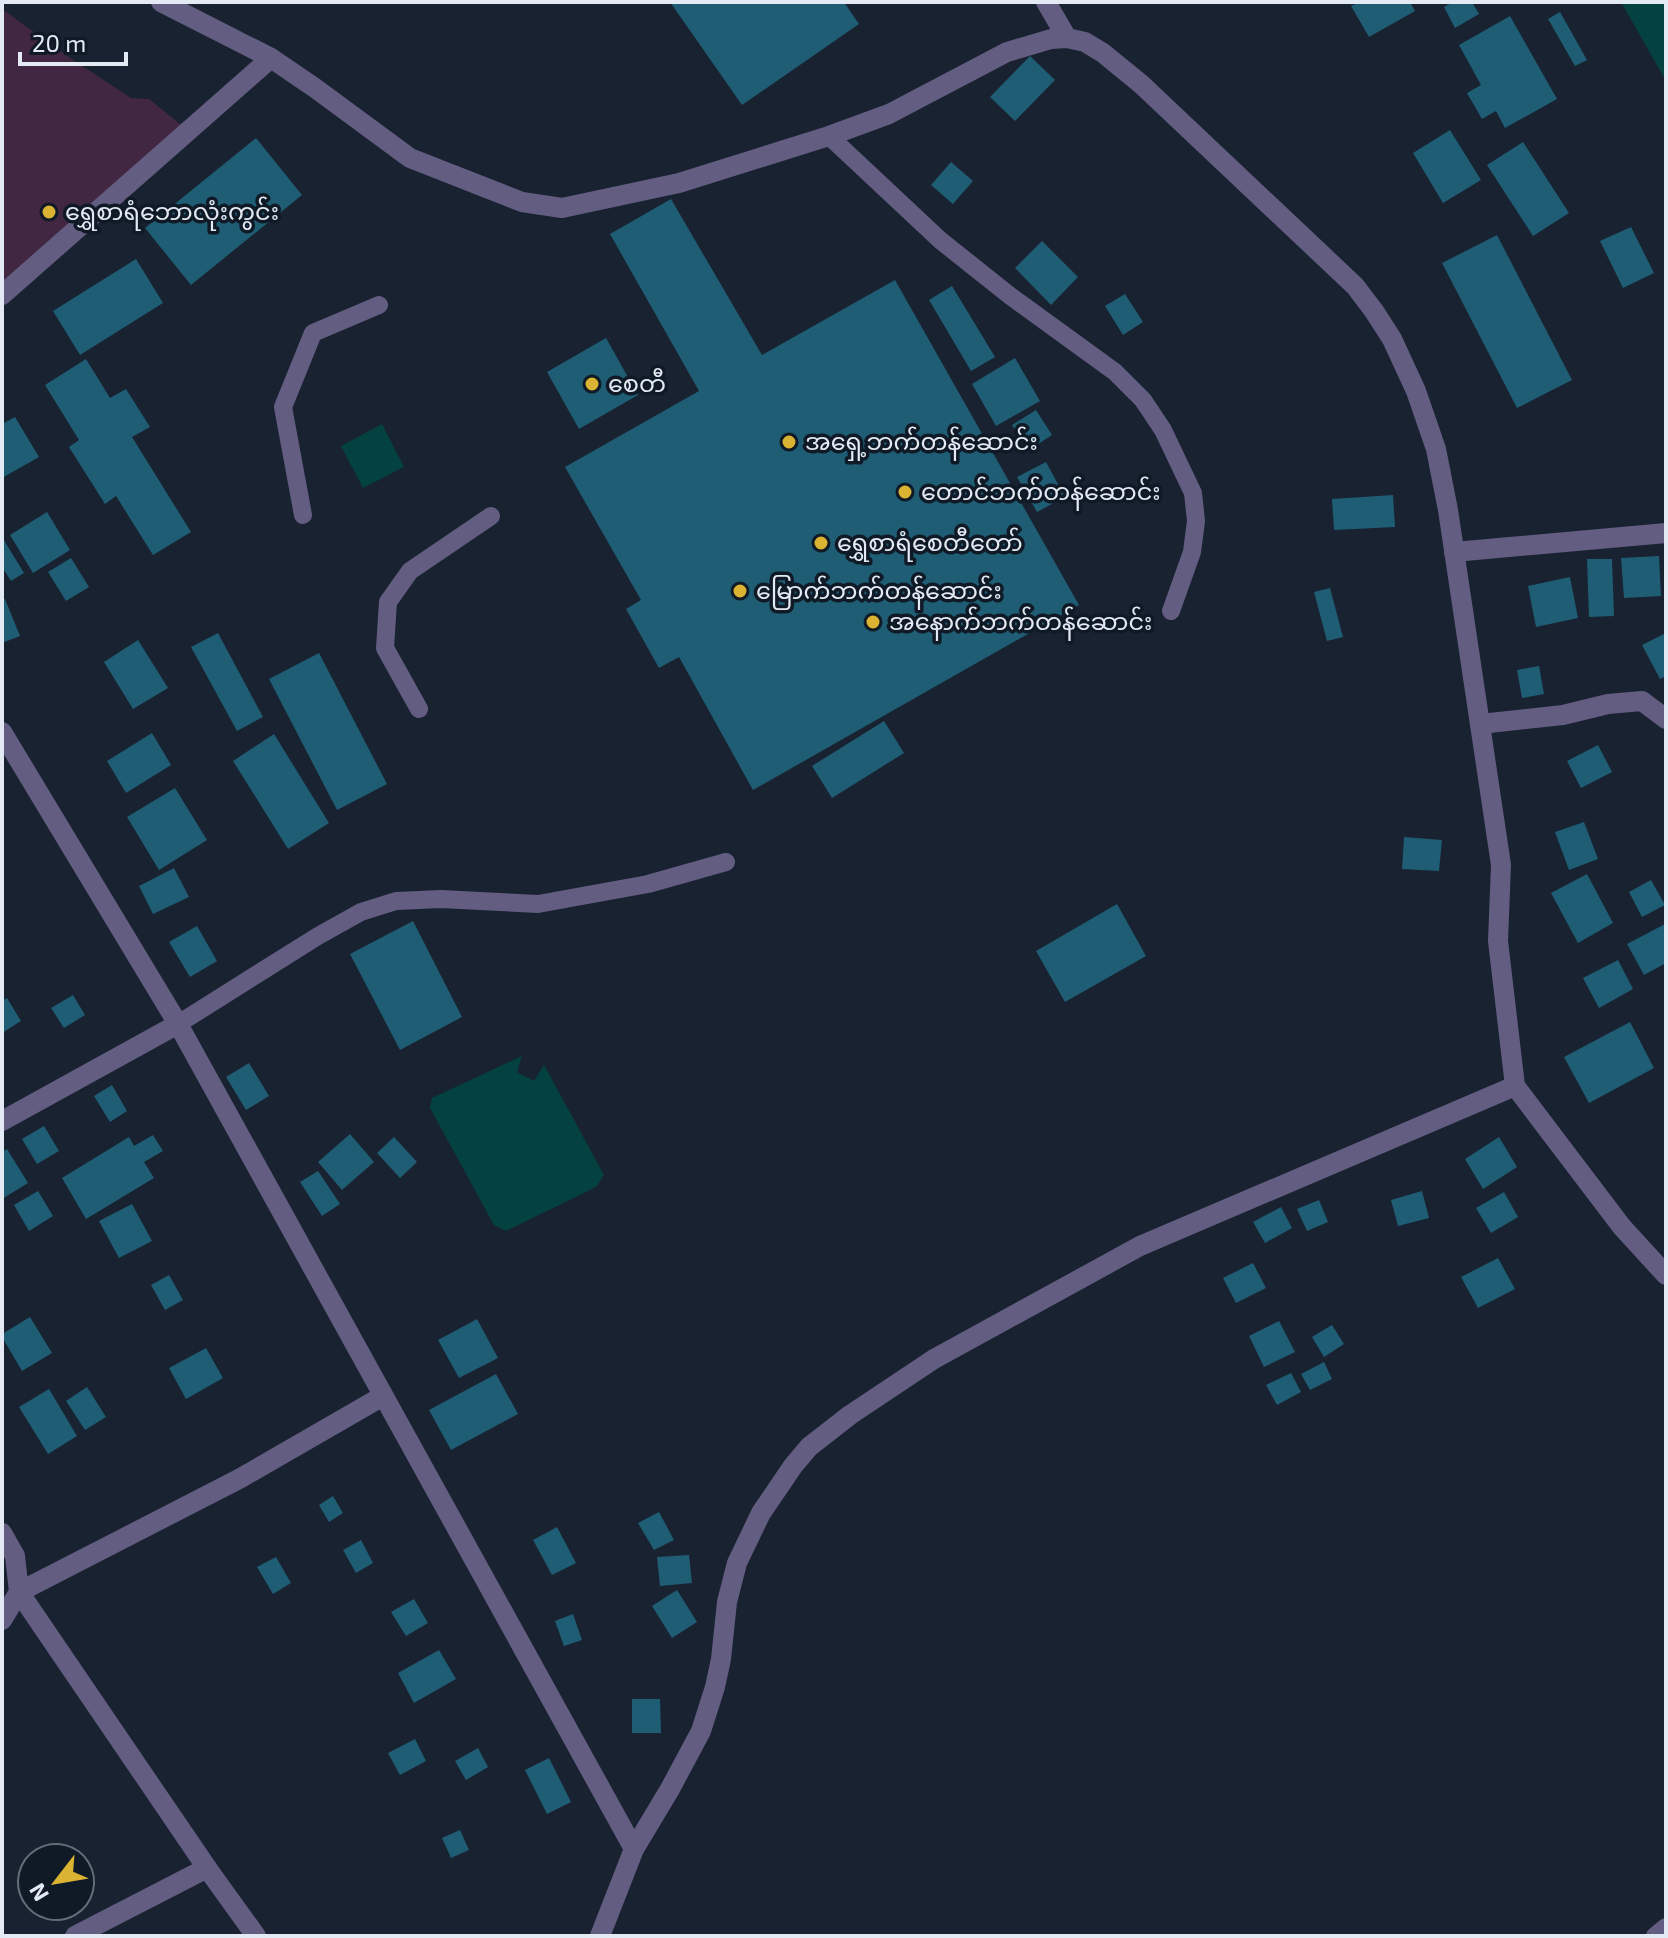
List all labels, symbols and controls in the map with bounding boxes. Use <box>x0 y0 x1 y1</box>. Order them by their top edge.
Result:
scale bar <box>20 16 126 66</box>
text: 20 m <box>32 28 86 57</box>
place label: ရွှေစာရံဘောလုံးကွင်း <box>65 196 279 231</box>
marker: ရွှေစာရံဘောလုံးကွင်း <box>40 203 58 221</box>
place label: စေတီ <box>608 368 666 397</box>
marker: စေတီ <box>583 375 601 393</box>
place label: အရှေ့ဘက်တန်ဆောင်း <box>805 426 1038 461</box>
marker: အရှေ့ဘက်တန်ဆောင်း <box>780 433 798 451</box>
place label: တောင်ဘက်တန်ဆောင်း <box>921 476 1161 511</box>
marker: တောင်ဘက်တန်ဆောင်း <box>896 483 914 501</box>
place label: ရွှေစာရံစေတီတော် <box>837 527 1023 562</box>
marker: ရွှေစာရံစေတီတော် <box>812 534 830 552</box>
place label: မြောက်ဘက်တန်ဆောင်း <box>756 575 1002 610</box>
marker: မြောက်ဘက်တန်ဆောင်း <box>731 582 749 600</box>
place label: အနောက်ဘက်တန်ဆောင်း <box>889 606 1152 641</box>
marker: အနောက်ဘက်တန်ဆောင်း <box>864 613 882 631</box>
north arrow <box>16 1842 96 1922</box>
text: N <box>23 1879 53 1906</box>

